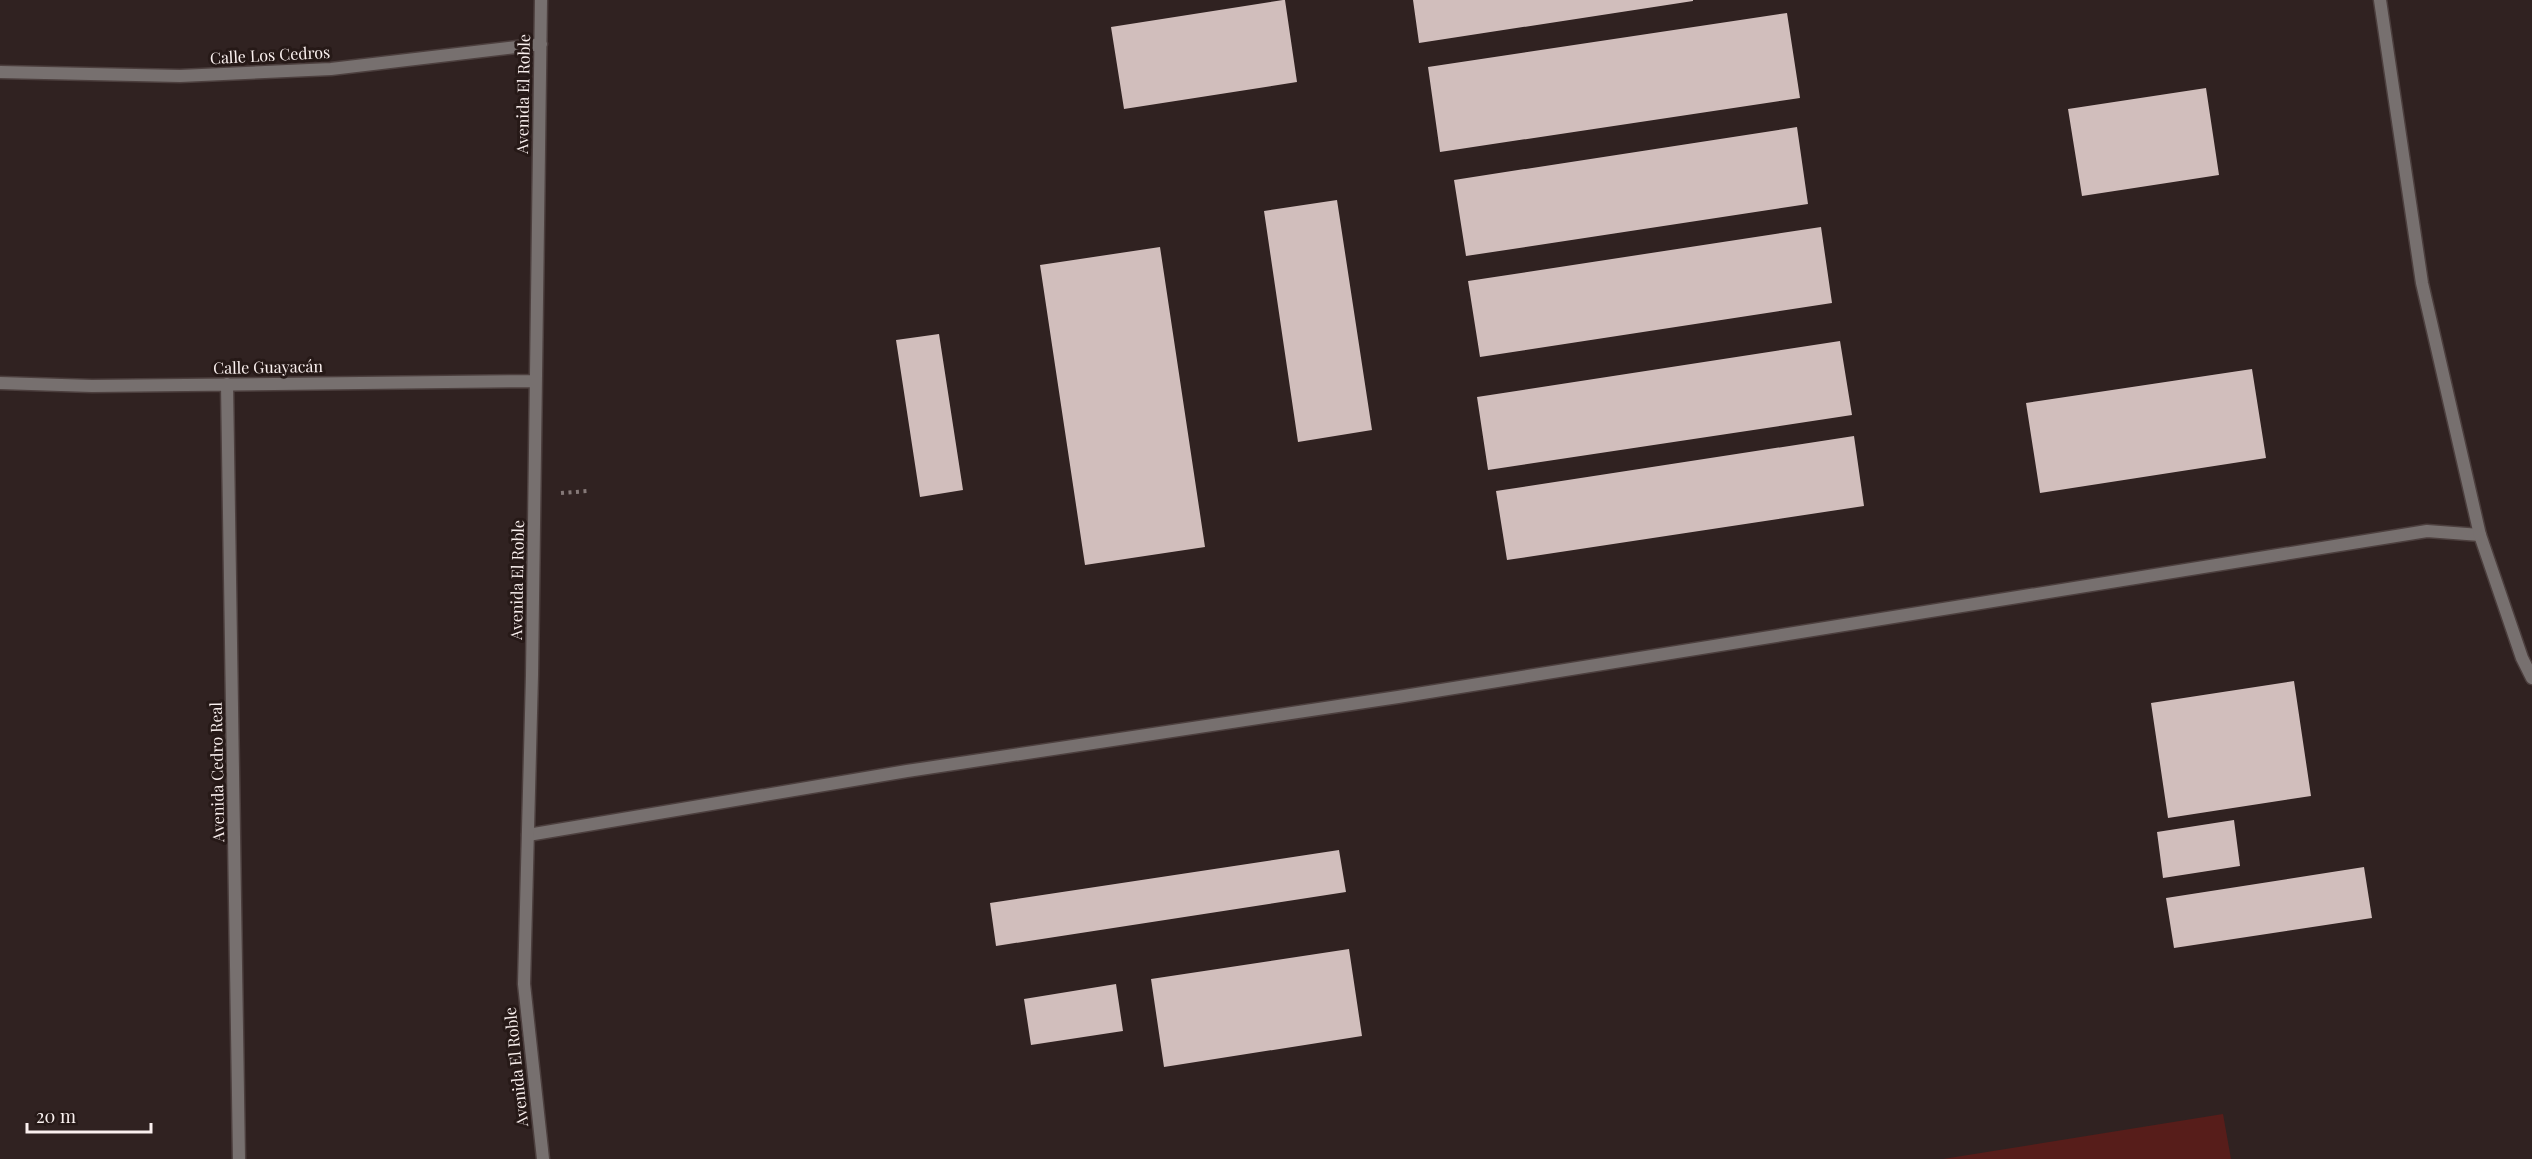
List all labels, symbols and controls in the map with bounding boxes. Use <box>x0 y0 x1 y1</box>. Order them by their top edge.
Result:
street label: Avenida El Roble <box>511 34 534 155</box>
street label: Calle Los Cedros <box>209 41 331 68</box>
street label: Calle Guayacán <box>213 355 323 378</box>
street label: Avenida El Roble <box>505 520 528 641</box>
street label: Avenida Cedro Real <box>205 701 228 843</box>
street label: Avenida El Roble <box>499 1006 532 1129</box>
scale bar <box>27 1096 152 1134</box>
text: 20 m <box>36 1104 76 1128</box>

